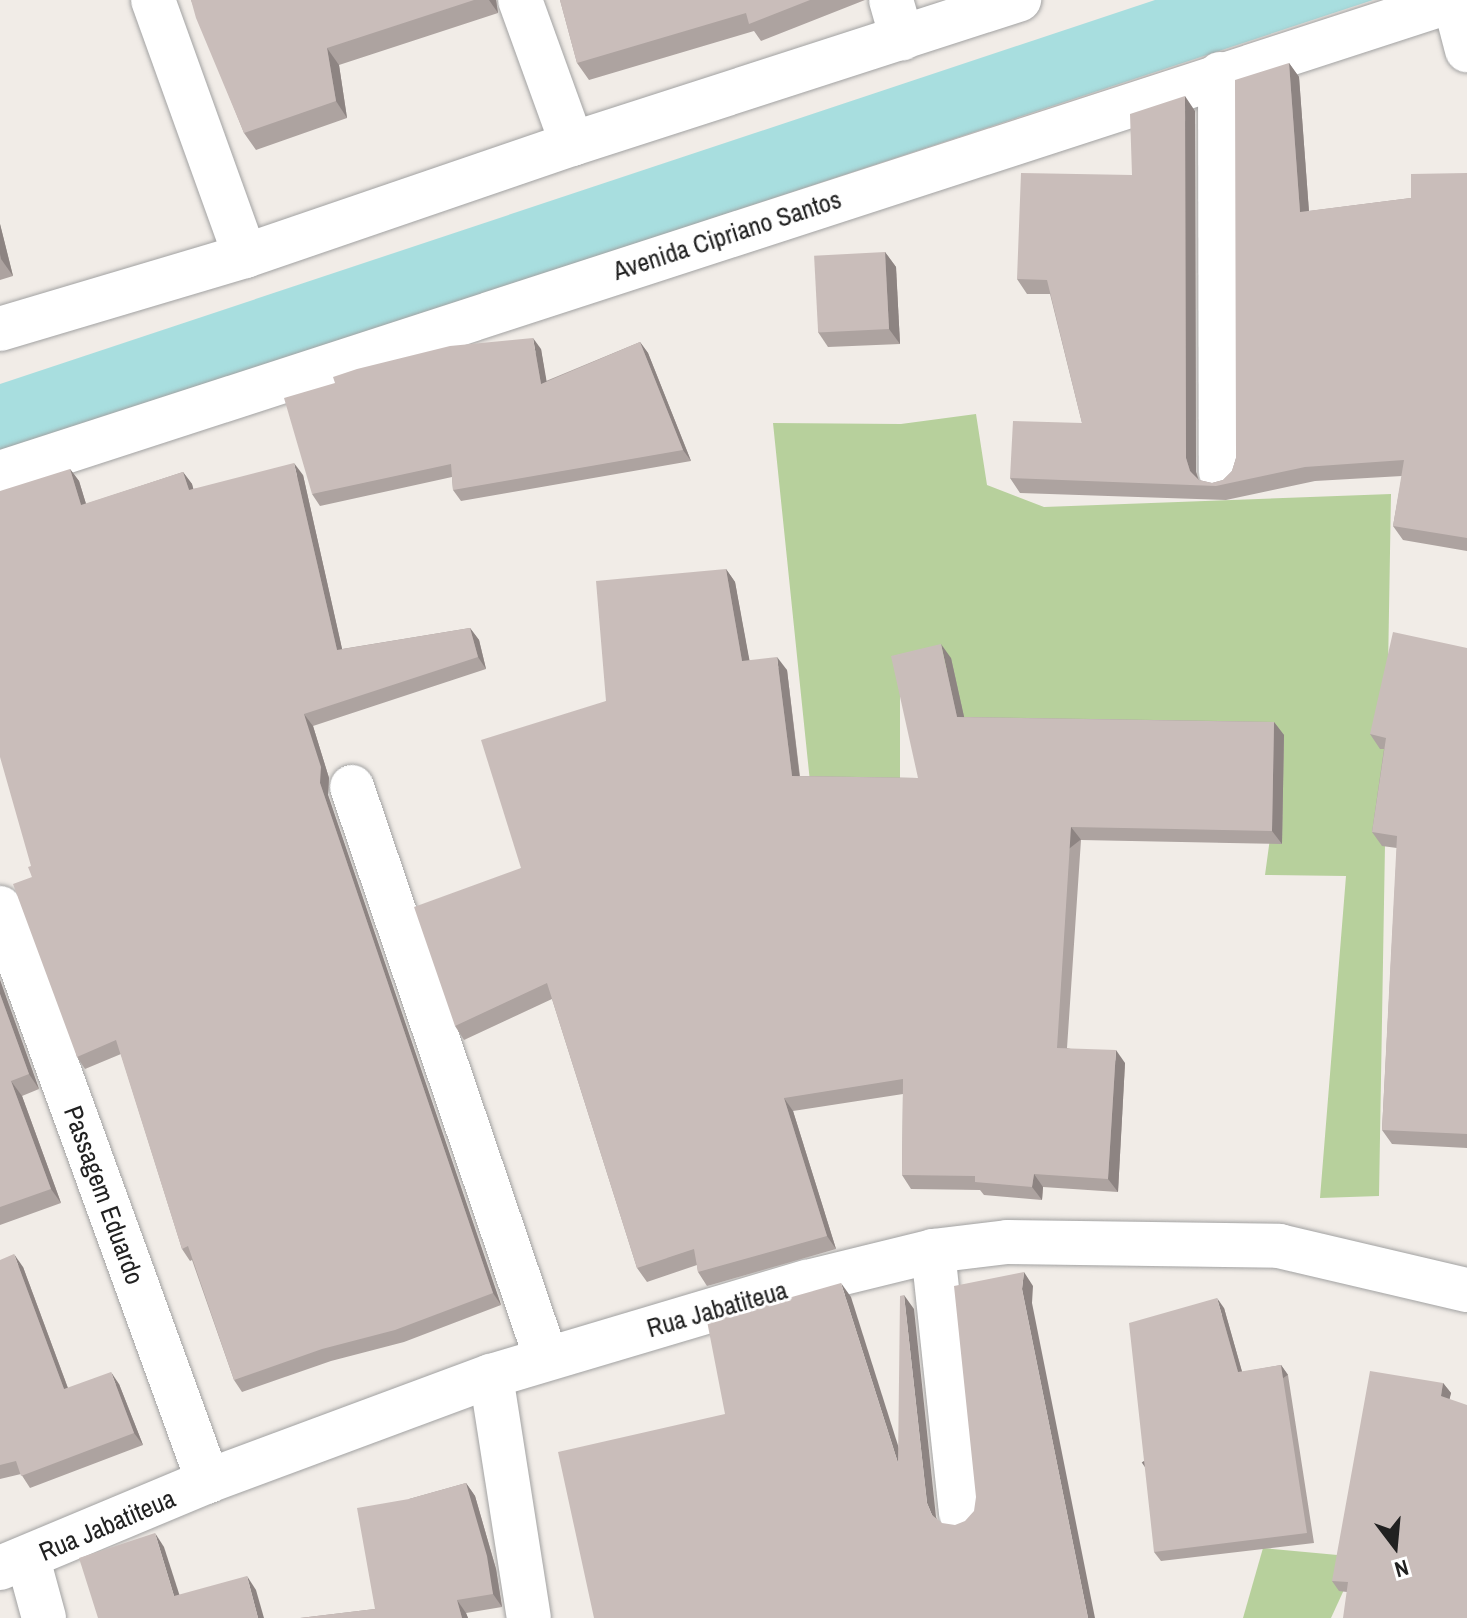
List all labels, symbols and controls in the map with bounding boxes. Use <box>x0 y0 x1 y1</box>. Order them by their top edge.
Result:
street label: Avenida Cipriano Santos <box>609 183 845 287</box>
street label: Passagem Eduardo <box>57 1102 151 1288</box>
street label: Rua Jabatiteua <box>643 1274 791 1344</box>
street label: Rua Jabatiteua <box>34 1482 180 1568</box>
north arrow <box>1355 1506 1435 1586</box>
text: N <box>1391 1553 1412 1585</box>

